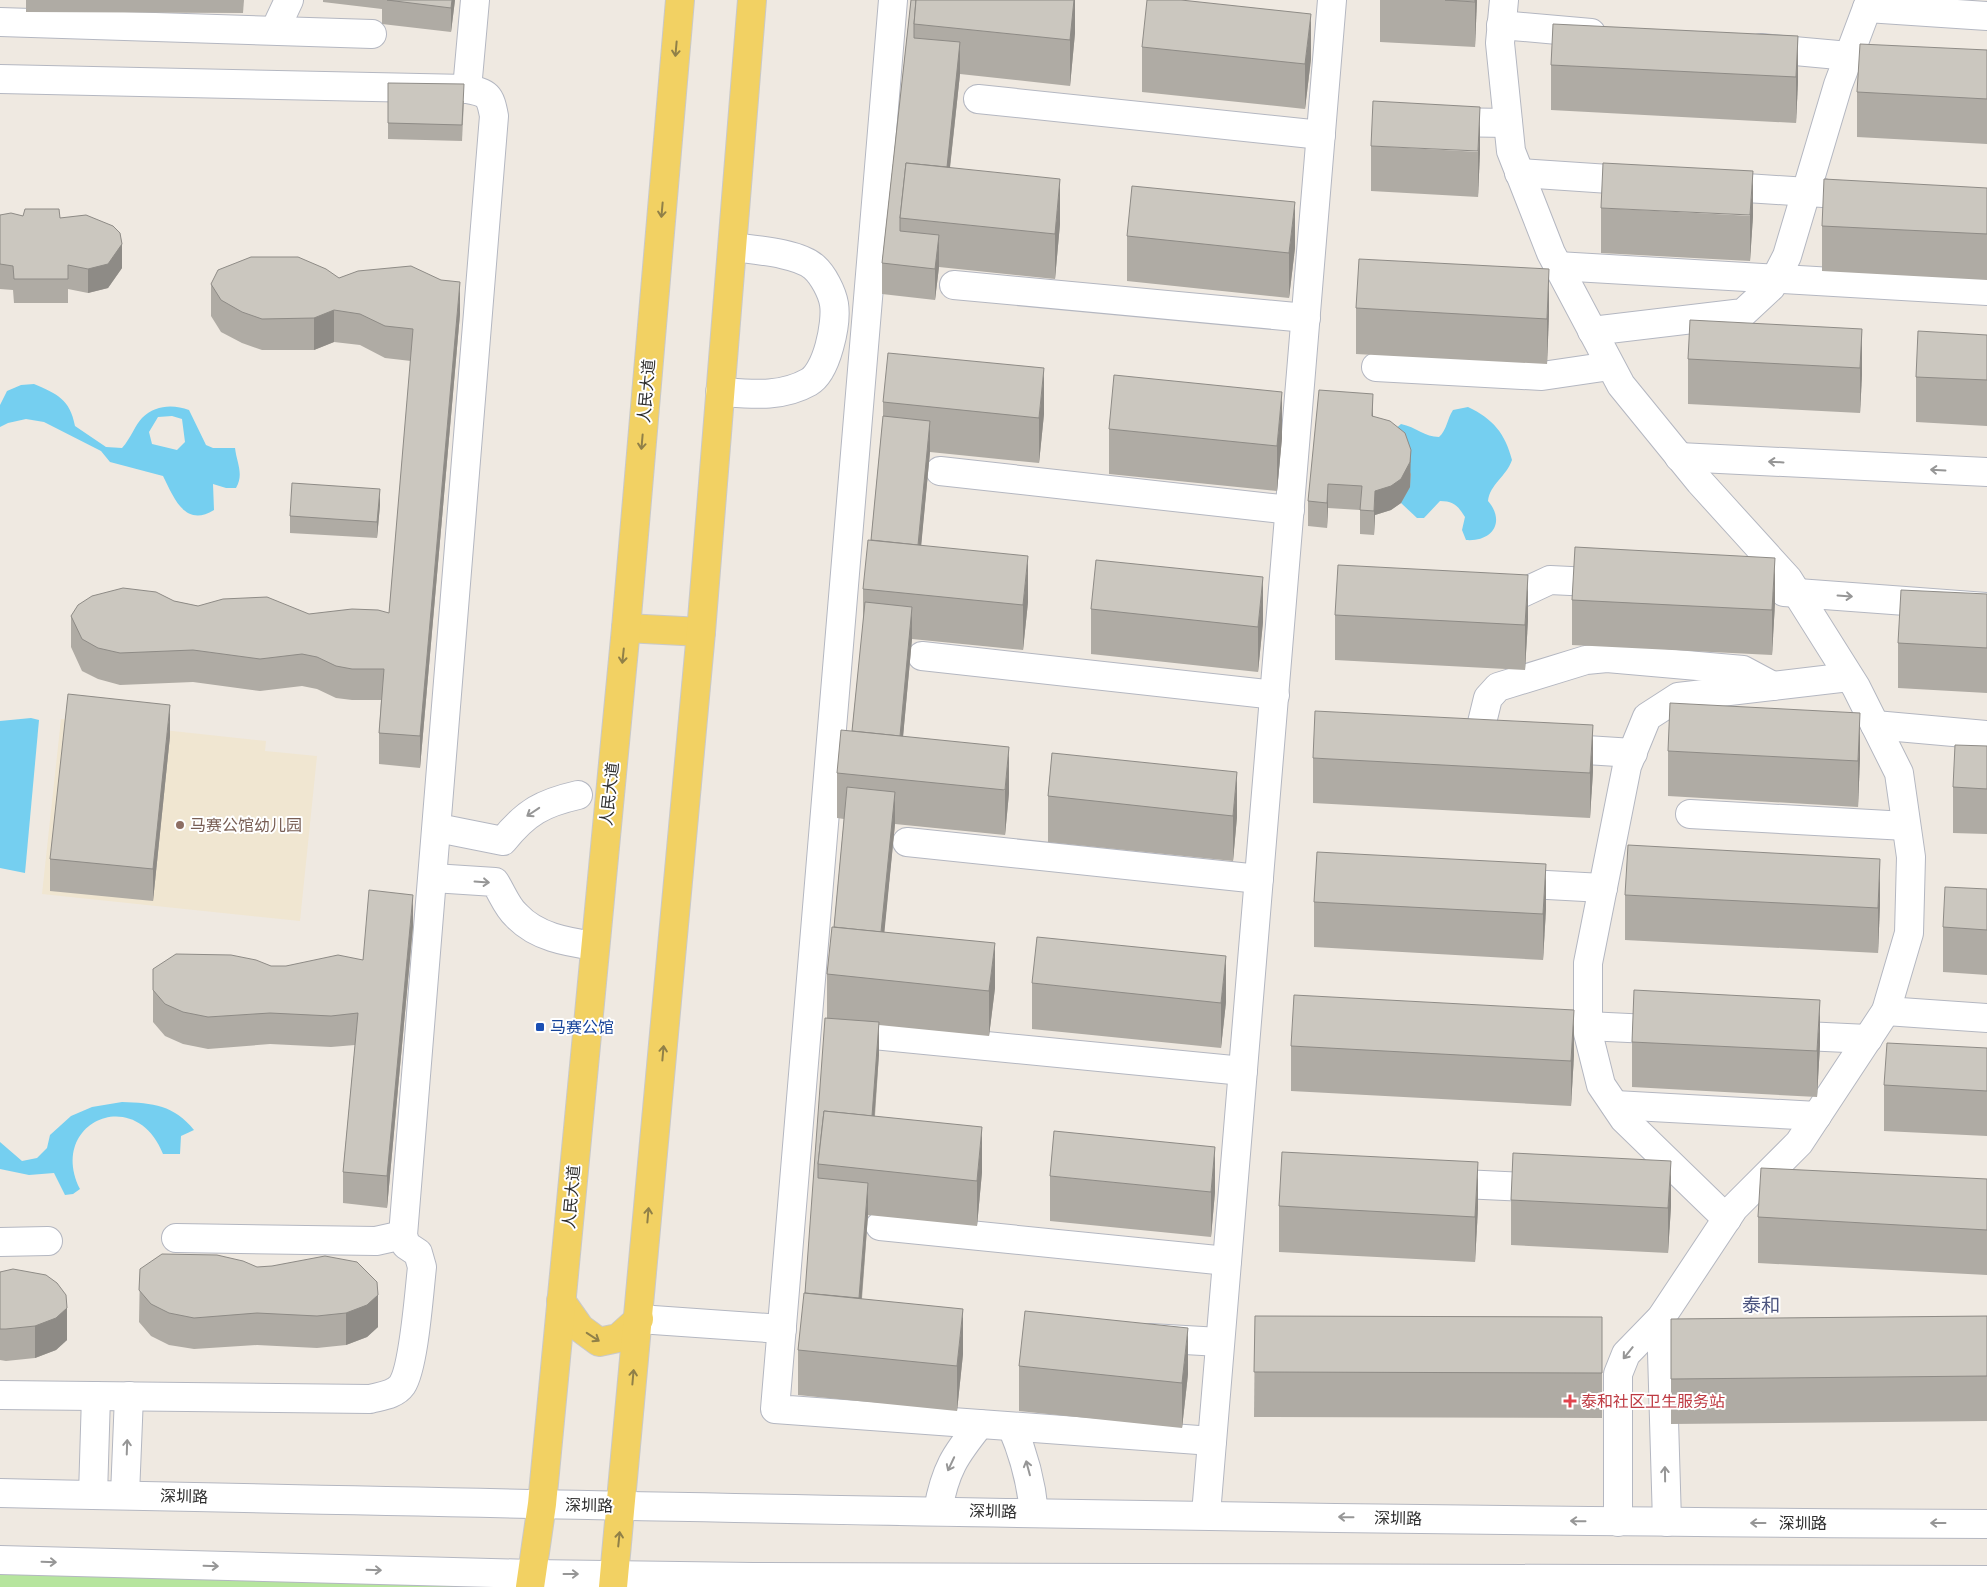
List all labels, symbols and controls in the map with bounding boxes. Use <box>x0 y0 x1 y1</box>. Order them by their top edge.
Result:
one-way arrow <box>671 40 681 56</box>
one-way arrow <box>657 202 667 218</box>
street label: 人民大道 <box>634 358 659 424</box>
one-way arrow <box>637 434 647 450</box>
one-way arrow <box>1768 457 1784 466</box>
one-way arrow <box>1931 465 1947 474</box>
one-way arrow <box>1837 592 1853 601</box>
one-way arrow <box>618 648 628 664</box>
street label: 人民大道 <box>597 761 622 827</box>
one-way arrow <box>526 807 540 817</box>
place label: 马赛公馆幼儿园 <box>190 816 302 835</box>
marker: 马赛公馆幼儿园 <box>174 819 186 831</box>
one-way arrow <box>474 877 490 886</box>
place label: 马赛公馆 <box>550 1018 614 1037</box>
marker: 马赛公馆 <box>534 1021 546 1033</box>
one-way arrow <box>658 1045 667 1061</box>
street label: 人民大道 <box>559 1164 584 1230</box>
one-way arrow <box>643 1207 653 1223</box>
district label: 泰和 <box>1742 1294 1780 1317</box>
one-way arrow <box>586 1332 600 1342</box>
one-way arrow <box>1622 1346 1633 1359</box>
one-way arrow <box>629 1369 638 1385</box>
place label: 泰和社区卫生服务站 <box>1581 1392 1725 1411</box>
marker: 泰和社区卫生服务站 <box>1563 1394 1577 1408</box>
one-way arrow <box>122 1439 132 1455</box>
one-way arrow <box>946 1456 956 1471</box>
one-way arrow <box>1022 1461 1032 1477</box>
one-way arrow <box>1661 1466 1670 1482</box>
street label: 深圳路 <box>160 1487 208 1506</box>
street label: 深圳路 <box>565 1496 613 1515</box>
street label: 深圳路 <box>969 1502 1017 1521</box>
street label: 深圳路 <box>1374 1509 1422 1528</box>
one-way arrow <box>1338 1512 1354 1522</box>
street label: 深圳路 <box>1779 1514 1827 1533</box>
one-way arrow <box>1571 1516 1587 1526</box>
one-way arrow <box>1751 1518 1767 1528</box>
one-way arrow <box>1931 1518 1947 1528</box>
one-way arrow <box>614 1531 624 1547</box>
one-way arrow <box>40 1557 56 1566</box>
one-way arrow <box>202 1561 219 1571</box>
one-way arrow <box>365 1566 381 1575</box>
one-way arrow <box>562 1569 579 1579</box>

